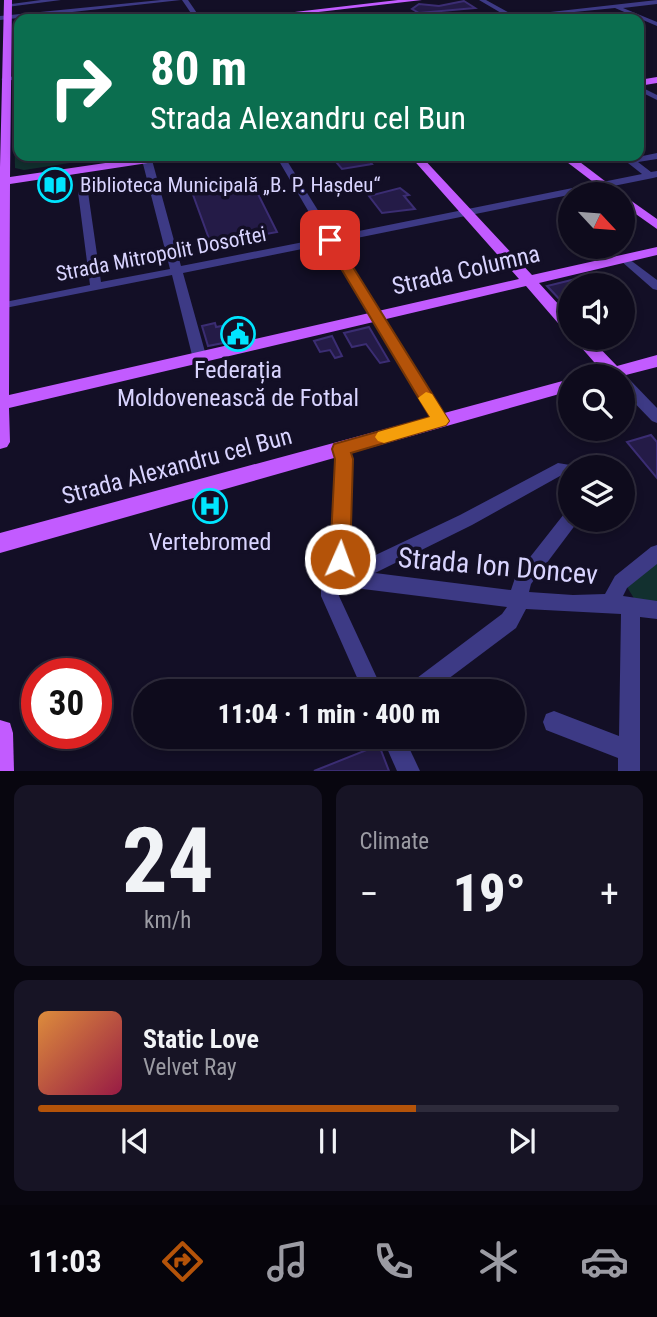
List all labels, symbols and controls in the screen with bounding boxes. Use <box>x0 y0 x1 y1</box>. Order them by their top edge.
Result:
text: 80 m <box>150 40 247 97</box>
icon: right <box>35 42 126 133</box>
text: Strada Alexandru cel Bun <box>150 99 466 137</box>
library icon: Biblioteca Municipală „B. P. Hașdeu“ <box>36 166 74 204</box>
place label: Biblioteca Municipală „B. P. Hașdeu“ <box>80 173 381 197</box>
north arrow <box>558 182 635 259</box>
map controls <box>558 182 635 532</box>
pin <box>300 210 360 270</box>
icon: arrive <box>311 221 349 259</box>
street label: Strada Mitropolit Dosoftei <box>54 222 268 286</box>
street label: Strada Columna <box>389 239 543 301</box>
button: sound <box>558 273 635 350</box>
public building icon: Federația Moldovenească de Fotbal <box>219 315 257 353</box>
place label: Federația Moldovenească de Fotbal <box>117 356 359 412</box>
button: search <box>558 364 635 441</box>
street label: Strada Alexandru cel Bun <box>59 422 295 510</box>
button: layers <box>558 455 635 532</box>
hospital icon: Vertebromed <box>191 487 229 525</box>
position arrow <box>303 522 377 596</box>
place label: Vertebromed <box>149 528 271 556</box>
street label: Strada Ion Doncev <box>397 541 599 591</box>
speed limit sign: 30 <box>21 658 112 749</box>
text: 11:04 · 1 min · 400 m <box>218 699 440 729</box>
text: 24 <box>122 808 214 914</box>
text: Climate <box>360 828 429 855</box>
text: 19° <box>453 863 526 924</box>
text: − <box>360 872 379 916</box>
text: + <box>600 872 619 916</box>
text: km/h <box>144 907 191 934</box>
text: Static Love <box>143 1024 259 1054</box>
text: Velvet Ray <box>143 1054 237 1081</box>
icon: previous <box>116 1122 154 1160</box>
icon: pause <box>309 1122 347 1160</box>
icon: next <box>503 1122 541 1160</box>
icon: directions <box>158 1237 207 1286</box>
icon: music <box>263 1237 312 1286</box>
icon: phone <box>369 1237 418 1286</box>
icon: climate <box>474 1237 523 1286</box>
icon: car <box>580 1237 629 1286</box>
text: 11:03 <box>28 1242 102 1280</box>

